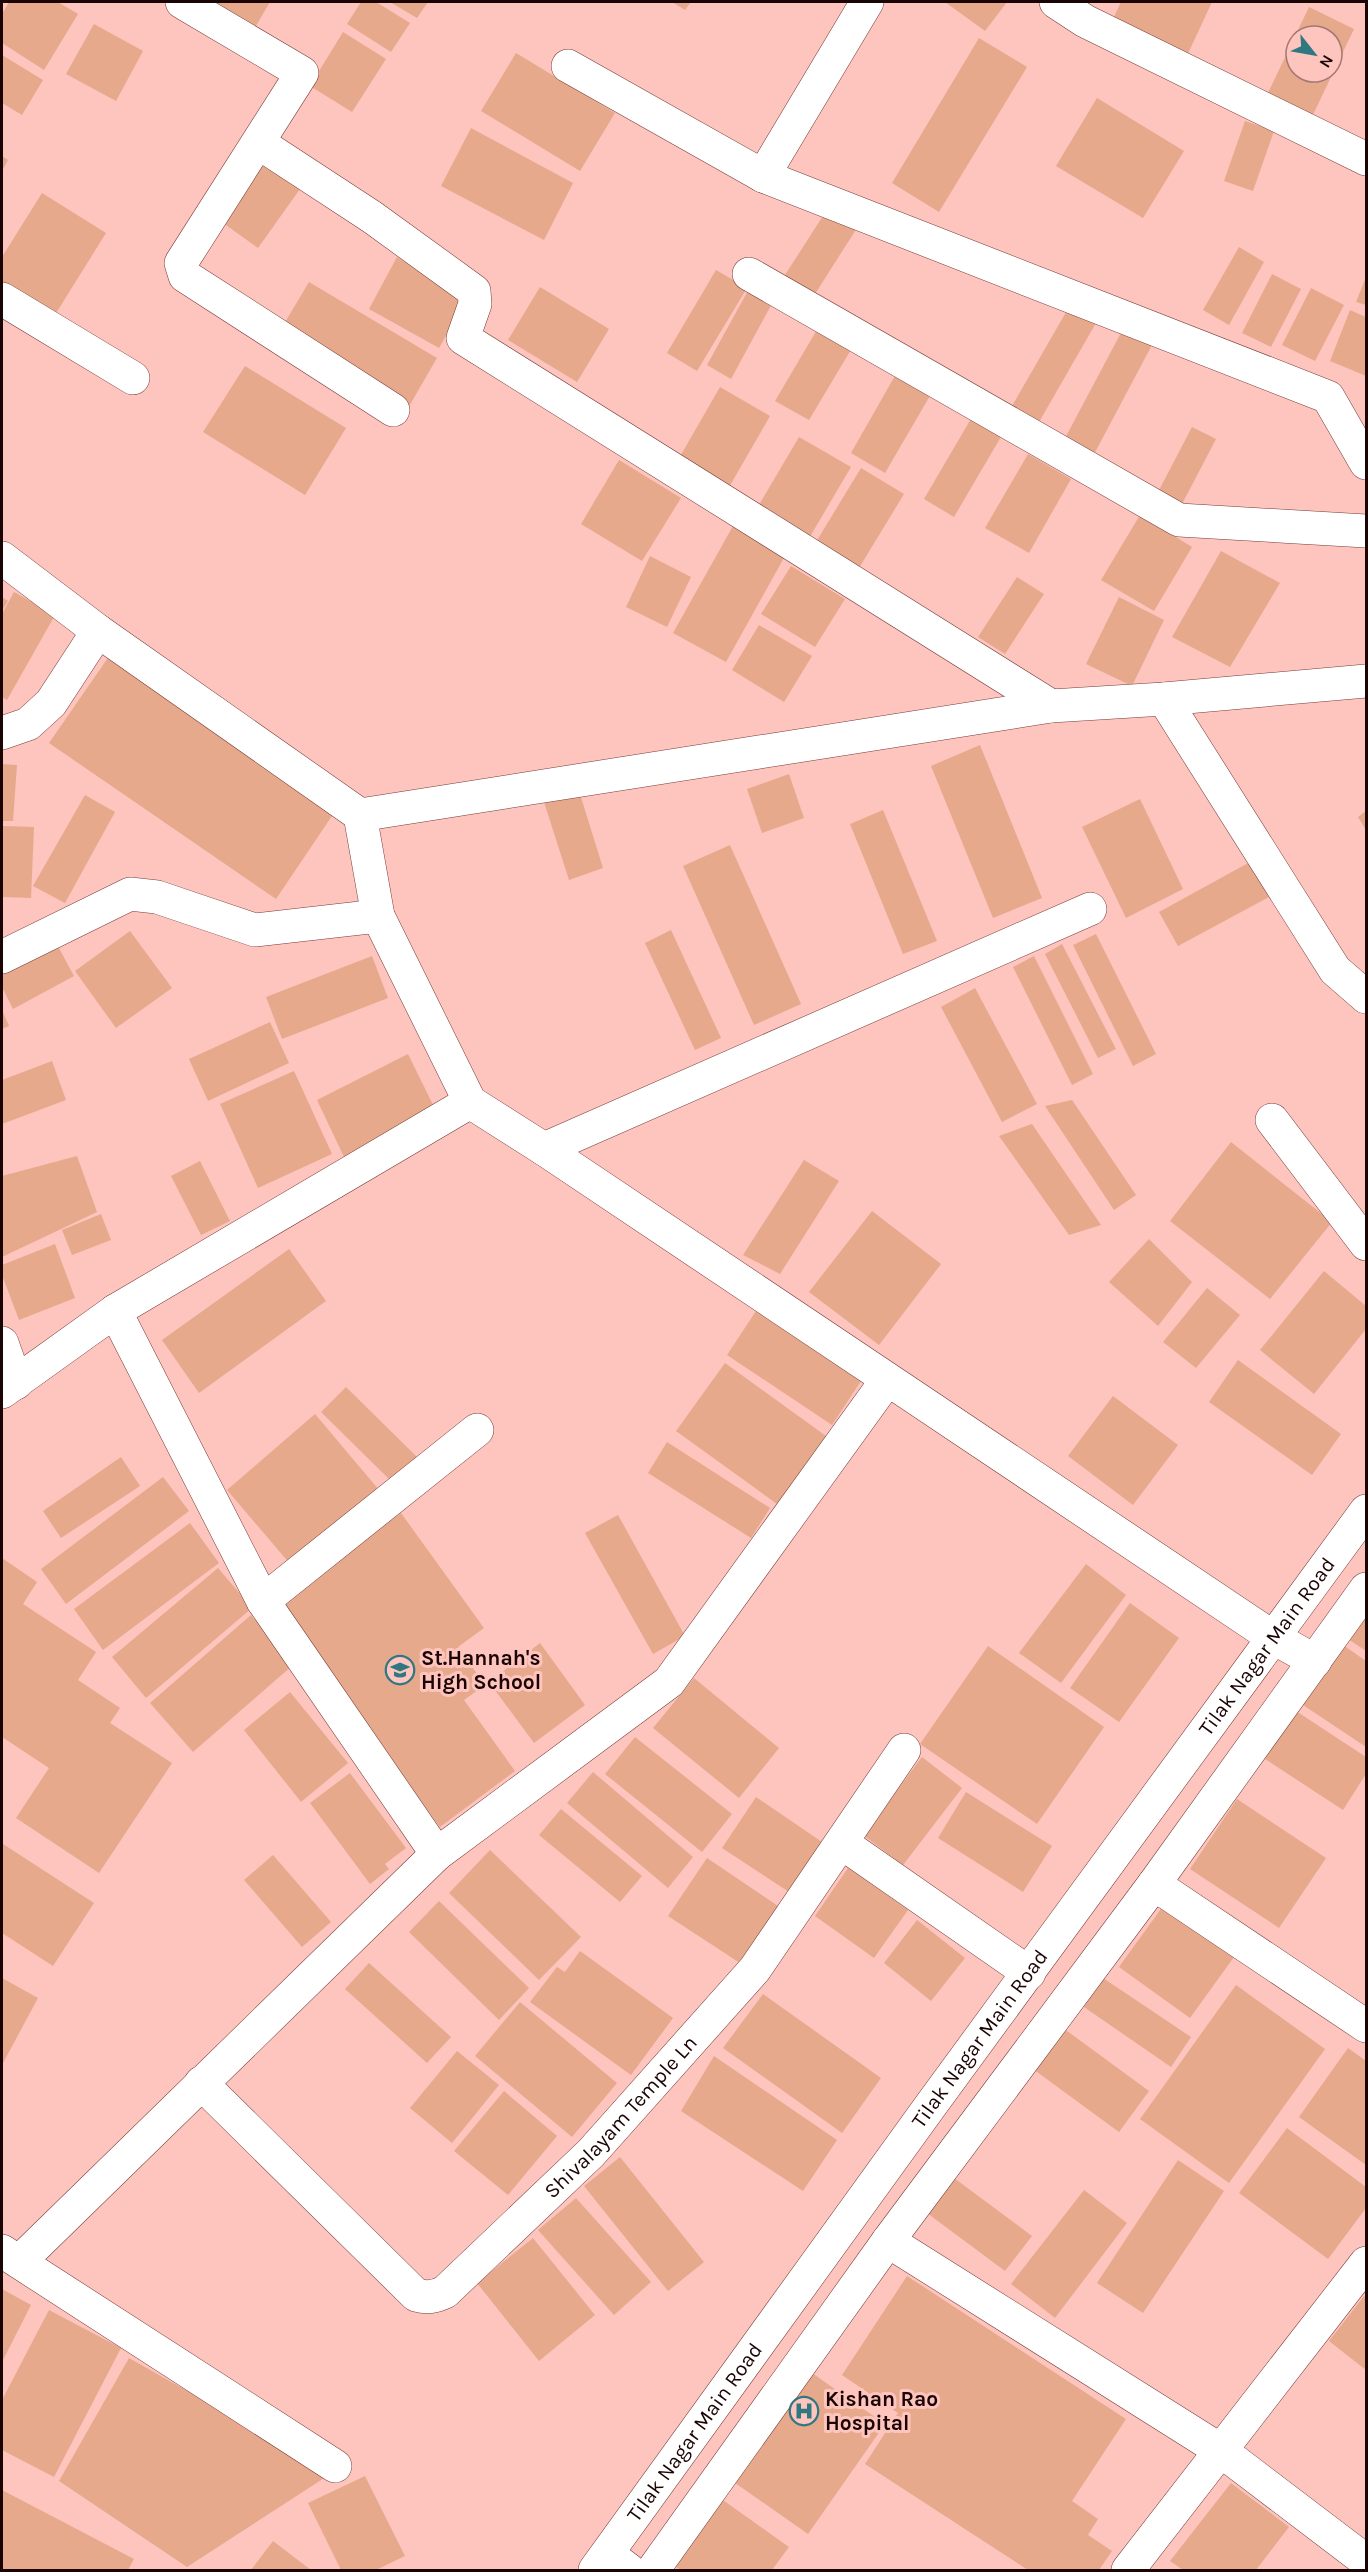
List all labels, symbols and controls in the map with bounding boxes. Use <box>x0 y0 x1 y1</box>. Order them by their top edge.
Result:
north arrow <box>1284 24 1344 84</box>
text: N <box>1315 52 1338 71</box>
street label: Tilak Nagar Main Road <box>1194 1553 1340 1740</box>
place label: St.Hannah's High School <box>421 1646 541 1694</box>
school or university icon: St.Hannah's High School <box>384 1654 416 1686</box>
street label: Tilak Nagar Main Road <box>907 1945 1053 2132</box>
street label: Shivalayam Temple Ln <box>539 2031 702 2203</box>
street label: Tilak Nagar Main Road <box>622 2338 767 2526</box>
place label: Kishan Rao Hospital <box>825 2387 938 2435</box>
hospital icon: Kishan Rao Hospital <box>788 2395 820 2427</box>

